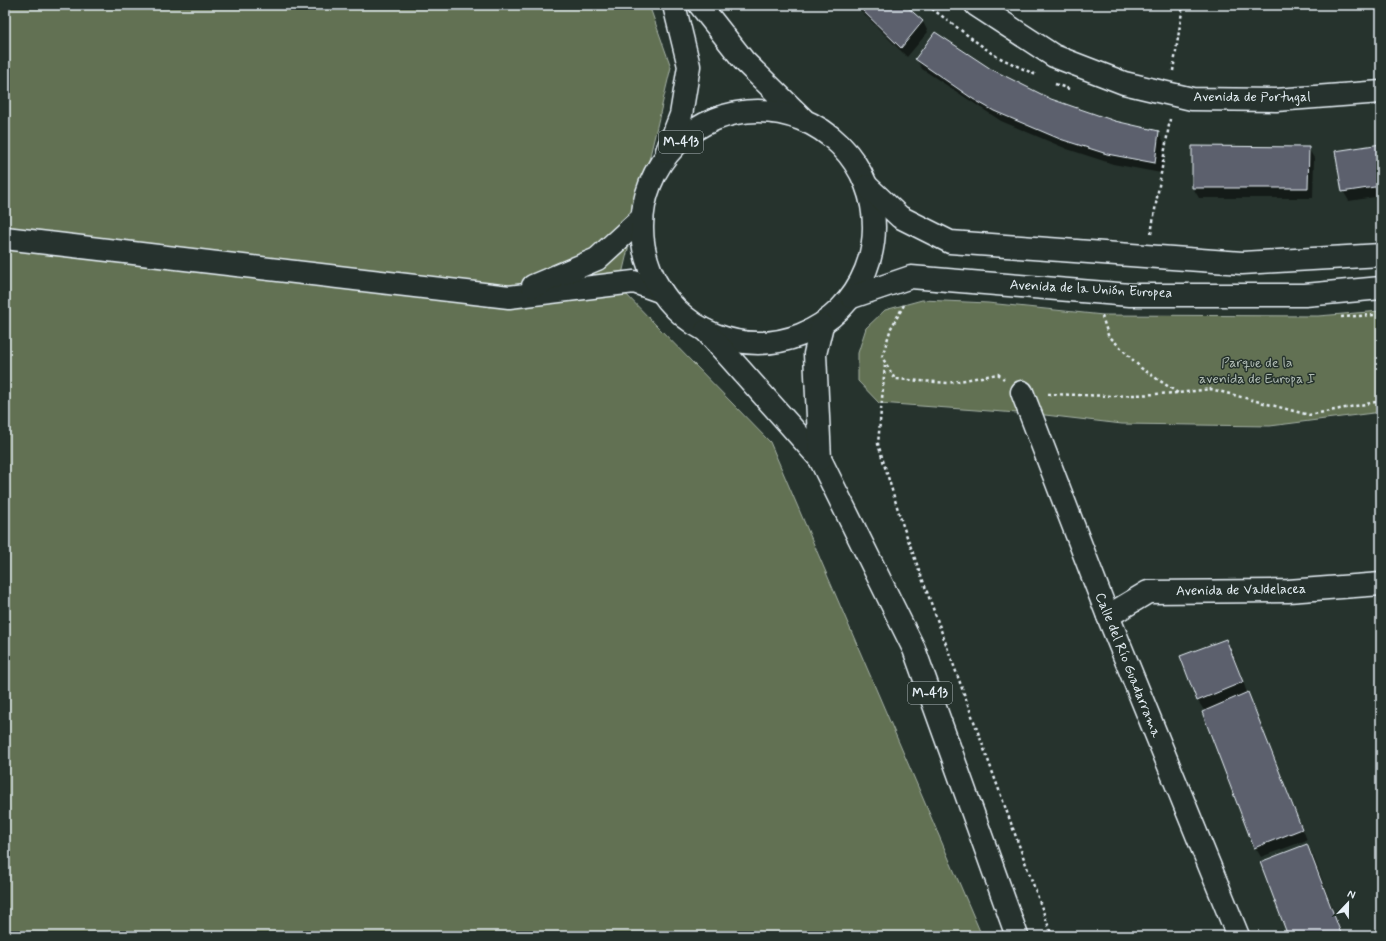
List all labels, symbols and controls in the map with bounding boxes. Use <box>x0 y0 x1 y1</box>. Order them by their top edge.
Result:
street label: Avenida de Portugal <box>1193 88 1311 106</box>
road number: M-413 <box>659 131 703 153</box>
street label: Avenida de la Unión Europea <box>1009 276 1173 302</box>
park label: Parque de la avenida de Europa I <box>1199 354 1315 388</box>
street label: Avenida de Valdelacea <box>1176 580 1306 600</box>
street label: Calle del Río Guadarrama <box>1091 590 1166 741</box>
road number: M-413 <box>908 682 952 704</box>
north arrow <box>1328 883 1368 923</box>
text: N <box>1345 887 1357 903</box>

